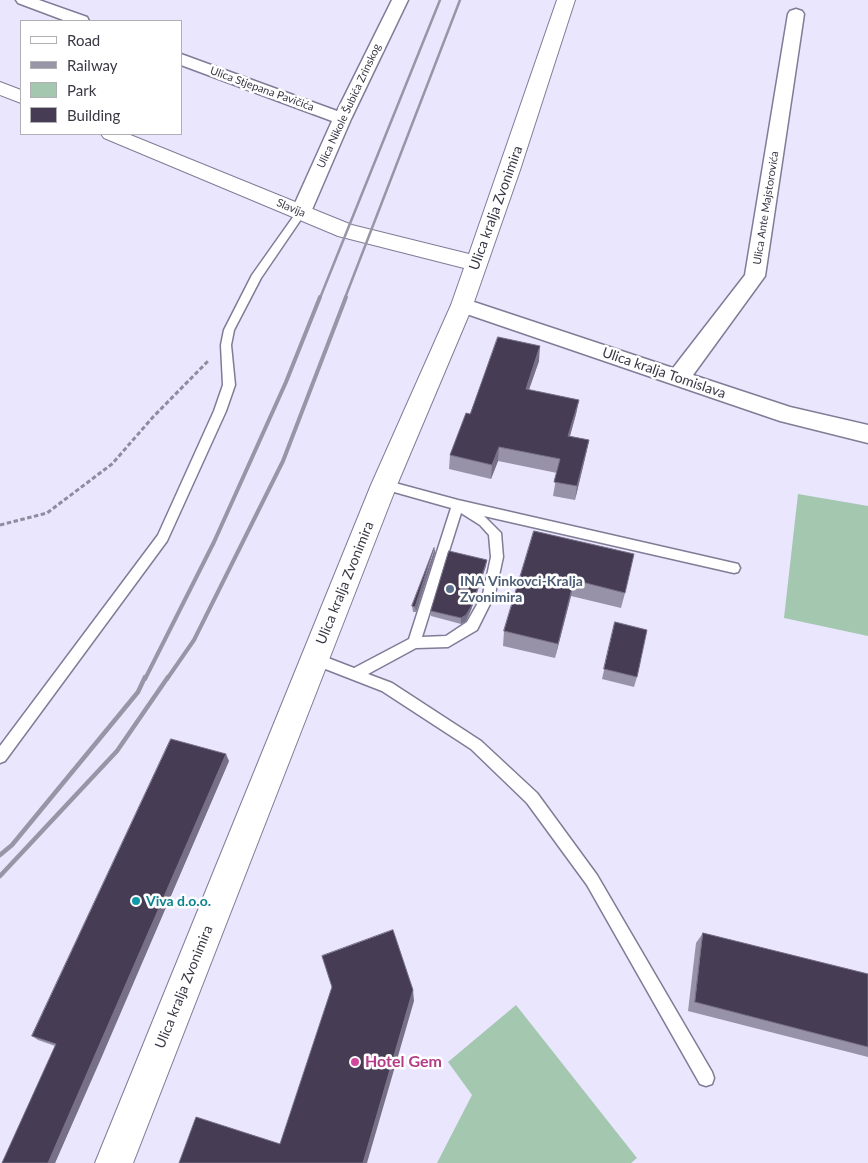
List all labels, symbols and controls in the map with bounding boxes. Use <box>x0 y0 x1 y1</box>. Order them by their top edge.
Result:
legend <box>20 20 182 135</box>
text: Road <box>67 31 100 49</box>
street label: Ulica Nikole Šubića Zrinskog <box>314 42 384 170</box>
text: Railway <box>67 56 118 74</box>
street label: Ulica Stjepana Pavičića <box>208 64 316 114</box>
text: Park <box>67 81 96 99</box>
text: Building <box>67 106 120 124</box>
street label: Ulica kralja Zvonimira <box>466 143 526 273</box>
street label: Ulica Ante Majstorovića <box>751 150 781 266</box>
street label: Slavija <box>275 196 307 220</box>
street label: Ulica kralja Tomislava <box>600 344 728 402</box>
street label: Ulica kralja Zvonimira <box>313 519 377 647</box>
place label: INA Vinkovci-Kralja Zvonimira <box>460 573 583 606</box>
marker: INA Vinkovci-Kralja Zvonimira <box>444 583 456 595</box>
place label: Viva d.o.o. <box>146 893 211 909</box>
marker: Viva d.o.o. <box>130 895 142 907</box>
street label: Ulica kralja Zvonimira <box>152 923 216 1051</box>
place label: Hotel Gem <box>365 1052 442 1072</box>
marker: Hotel Gem <box>349 1056 361 1068</box>

